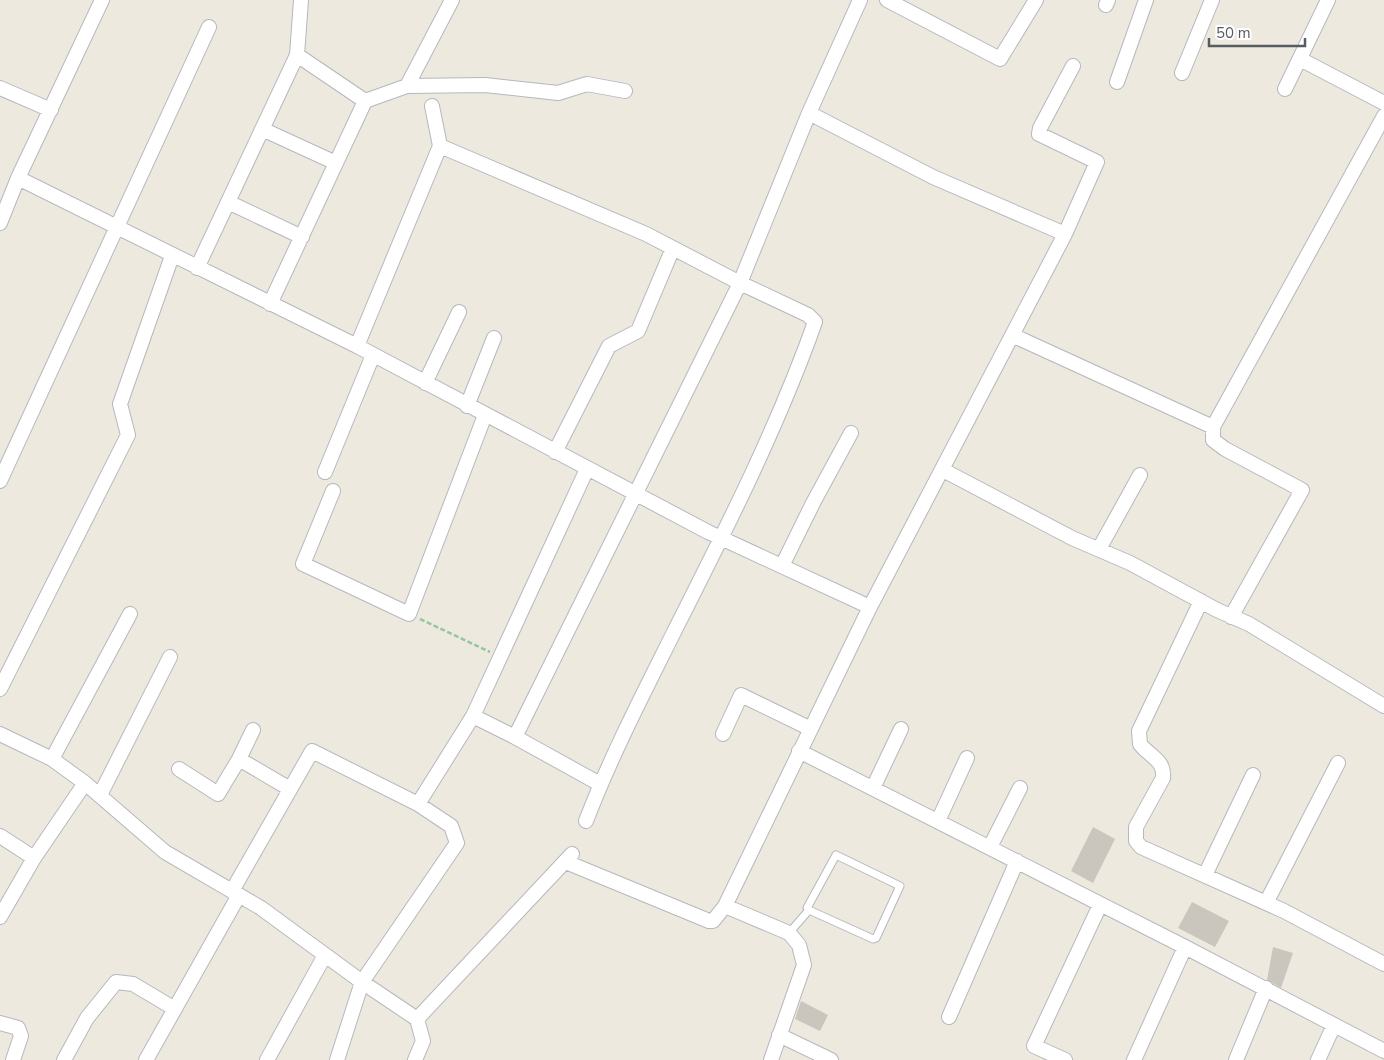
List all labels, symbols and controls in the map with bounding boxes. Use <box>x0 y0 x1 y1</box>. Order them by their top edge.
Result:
scale bar <box>1209 15 1305 47</box>
text: 50 m <box>1216 23 1251 43</box>

